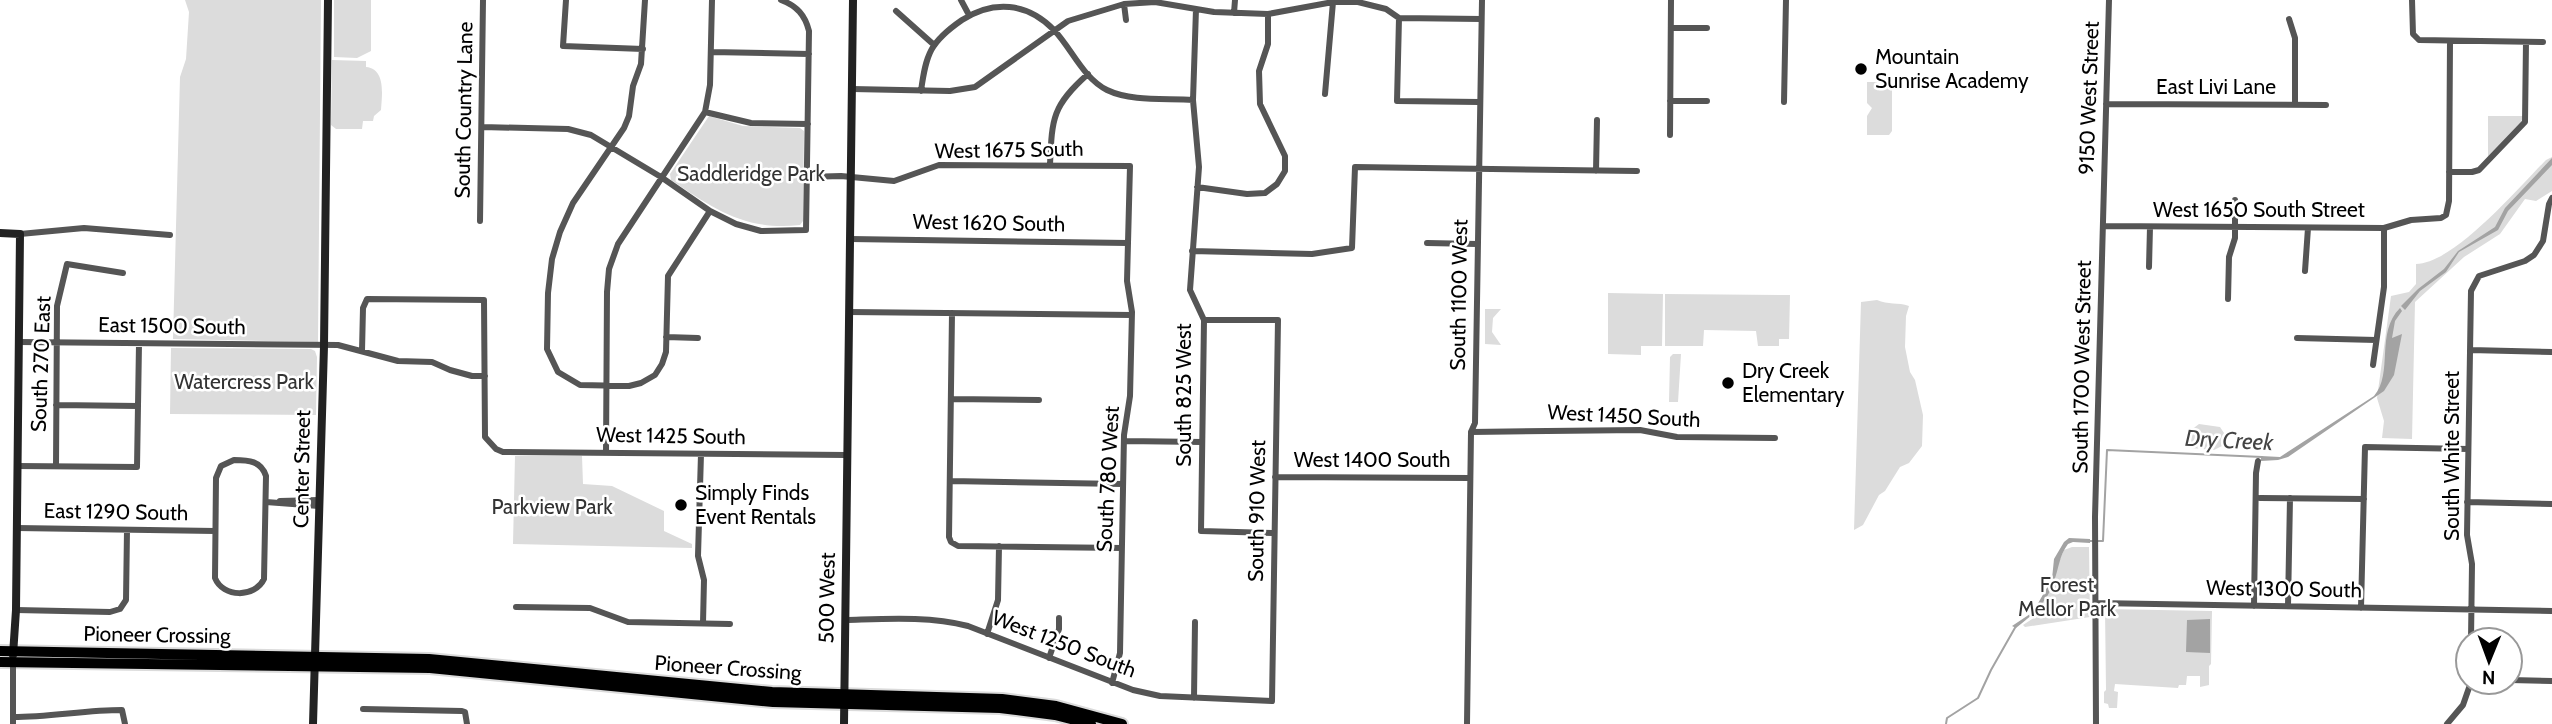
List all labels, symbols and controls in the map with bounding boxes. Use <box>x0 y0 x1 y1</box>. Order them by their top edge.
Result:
street label: South Country Lane <box>449 21 478 199</box>
street label: 9150 West Street <box>2073 21 2104 175</box>
place label: Mountain Sunrise Academy <box>1875 44 2029 93</box>
marker: Mountain Sunrise Academy <box>1853 61 1869 77</box>
street label: East Livi Lane <box>2156 74 2276 99</box>
street label: West 1675 South <box>934 136 1084 163</box>
park label: Saddleridge Park <box>677 161 825 186</box>
street label: West 1650 South Street <box>2153 197 2365 222</box>
street label: West 1620 South <box>912 209 1066 236</box>
street label: South 1100 West <box>1445 219 1472 371</box>
street label: South 1700 West Street <box>2067 260 2096 474</box>
street label: South 270 East <box>26 295 55 433</box>
street label: East 1500 South <box>98 312 246 339</box>
street label: South 825 West <box>1171 323 1196 467</box>
place label: Dry Creek Elementary <box>1742 358 1845 407</box>
park label: Watercress Park <box>174 369 314 394</box>
street label: South White Street <box>2439 371 2464 541</box>
marker: Dry Creek Elementary <box>1720 375 1736 391</box>
street label: West 1450 South <box>1547 399 1701 432</box>
street label: South 780 West <box>1091 405 1124 553</box>
street label: Center Street <box>288 410 315 528</box>
street label: West 1425 South <box>596 422 746 449</box>
water label: Dry Creek <box>2184 424 2275 456</box>
street label: South 910 West <box>1243 440 1270 582</box>
street label: West 1400 South <box>1294 447 1450 472</box>
place label: Simply Finds Event Rentals <box>695 480 816 529</box>
park label: Parkview Park <box>491 494 613 519</box>
marker: Simply Finds Event Rentals <box>673 497 689 513</box>
street label: East 1290 South <box>43 498 189 525</box>
street label: 500 West <box>813 552 840 644</box>
park label: Forest Mellor Park <box>2018 572 2117 621</box>
street label: West 1300 South <box>2206 575 2362 602</box>
street label: West 1250 South <box>989 605 1140 682</box>
street label: Pioneer Crossing <box>83 621 231 648</box>
north arrow <box>2454 626 2524 696</box>
street label: Pioneer Crossing <box>654 650 803 685</box>
text: N <box>2482 666 2496 689</box>

